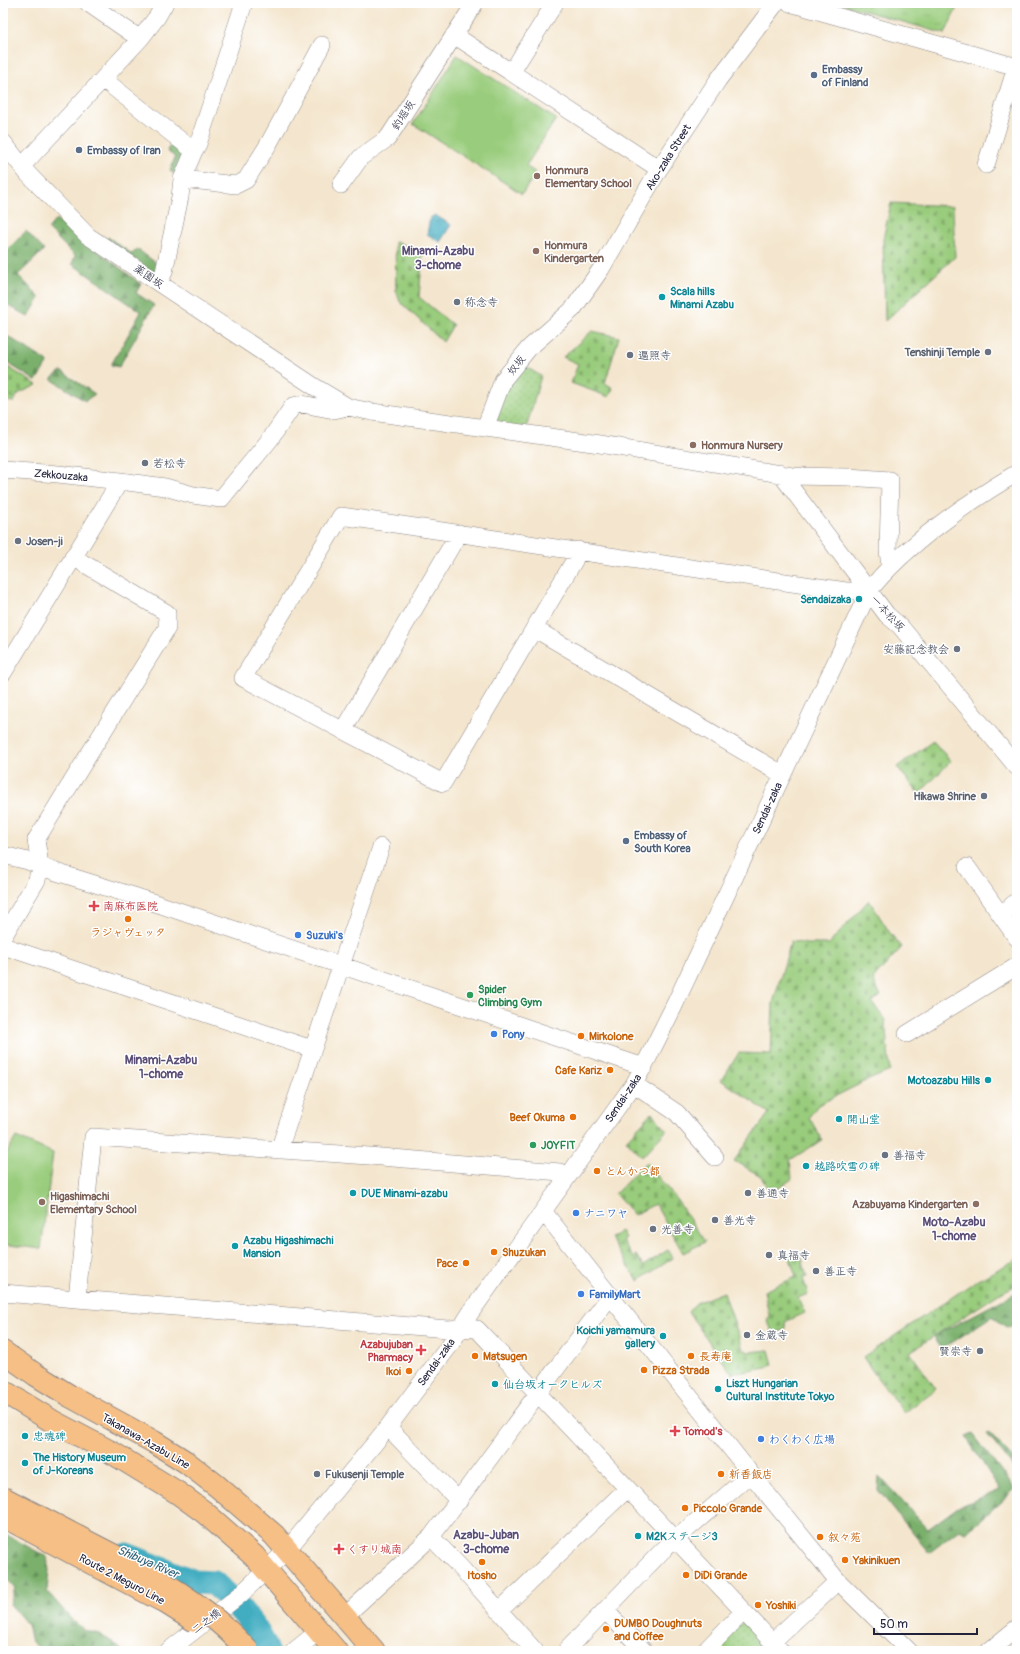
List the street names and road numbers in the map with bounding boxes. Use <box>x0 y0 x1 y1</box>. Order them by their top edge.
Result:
street label: 釣堀坂 <box>389 98 418 133</box>
street label: Ako-zaka Street <box>643 122 694 193</box>
street label: 薬園坂 <box>131 262 166 291</box>
street label: 奴坂 <box>504 353 528 378</box>
street label: Zekkouzaka <box>33 467 88 484</box>
street label: 一本松坂 <box>868 593 907 634</box>
street label: Sendai-zaka <box>750 780 785 836</box>
street label: Sendai-zaka <box>602 1072 644 1125</box>
street label: Sendai-zaka <box>415 1336 458 1389</box>
street label: Takanawa-Azabu Line <box>99 1411 193 1472</box>
street label: Route 2 Meguro Line <box>77 1551 167 1608</box>
street label: 二之橋 <box>189 1606 223 1637</box>

